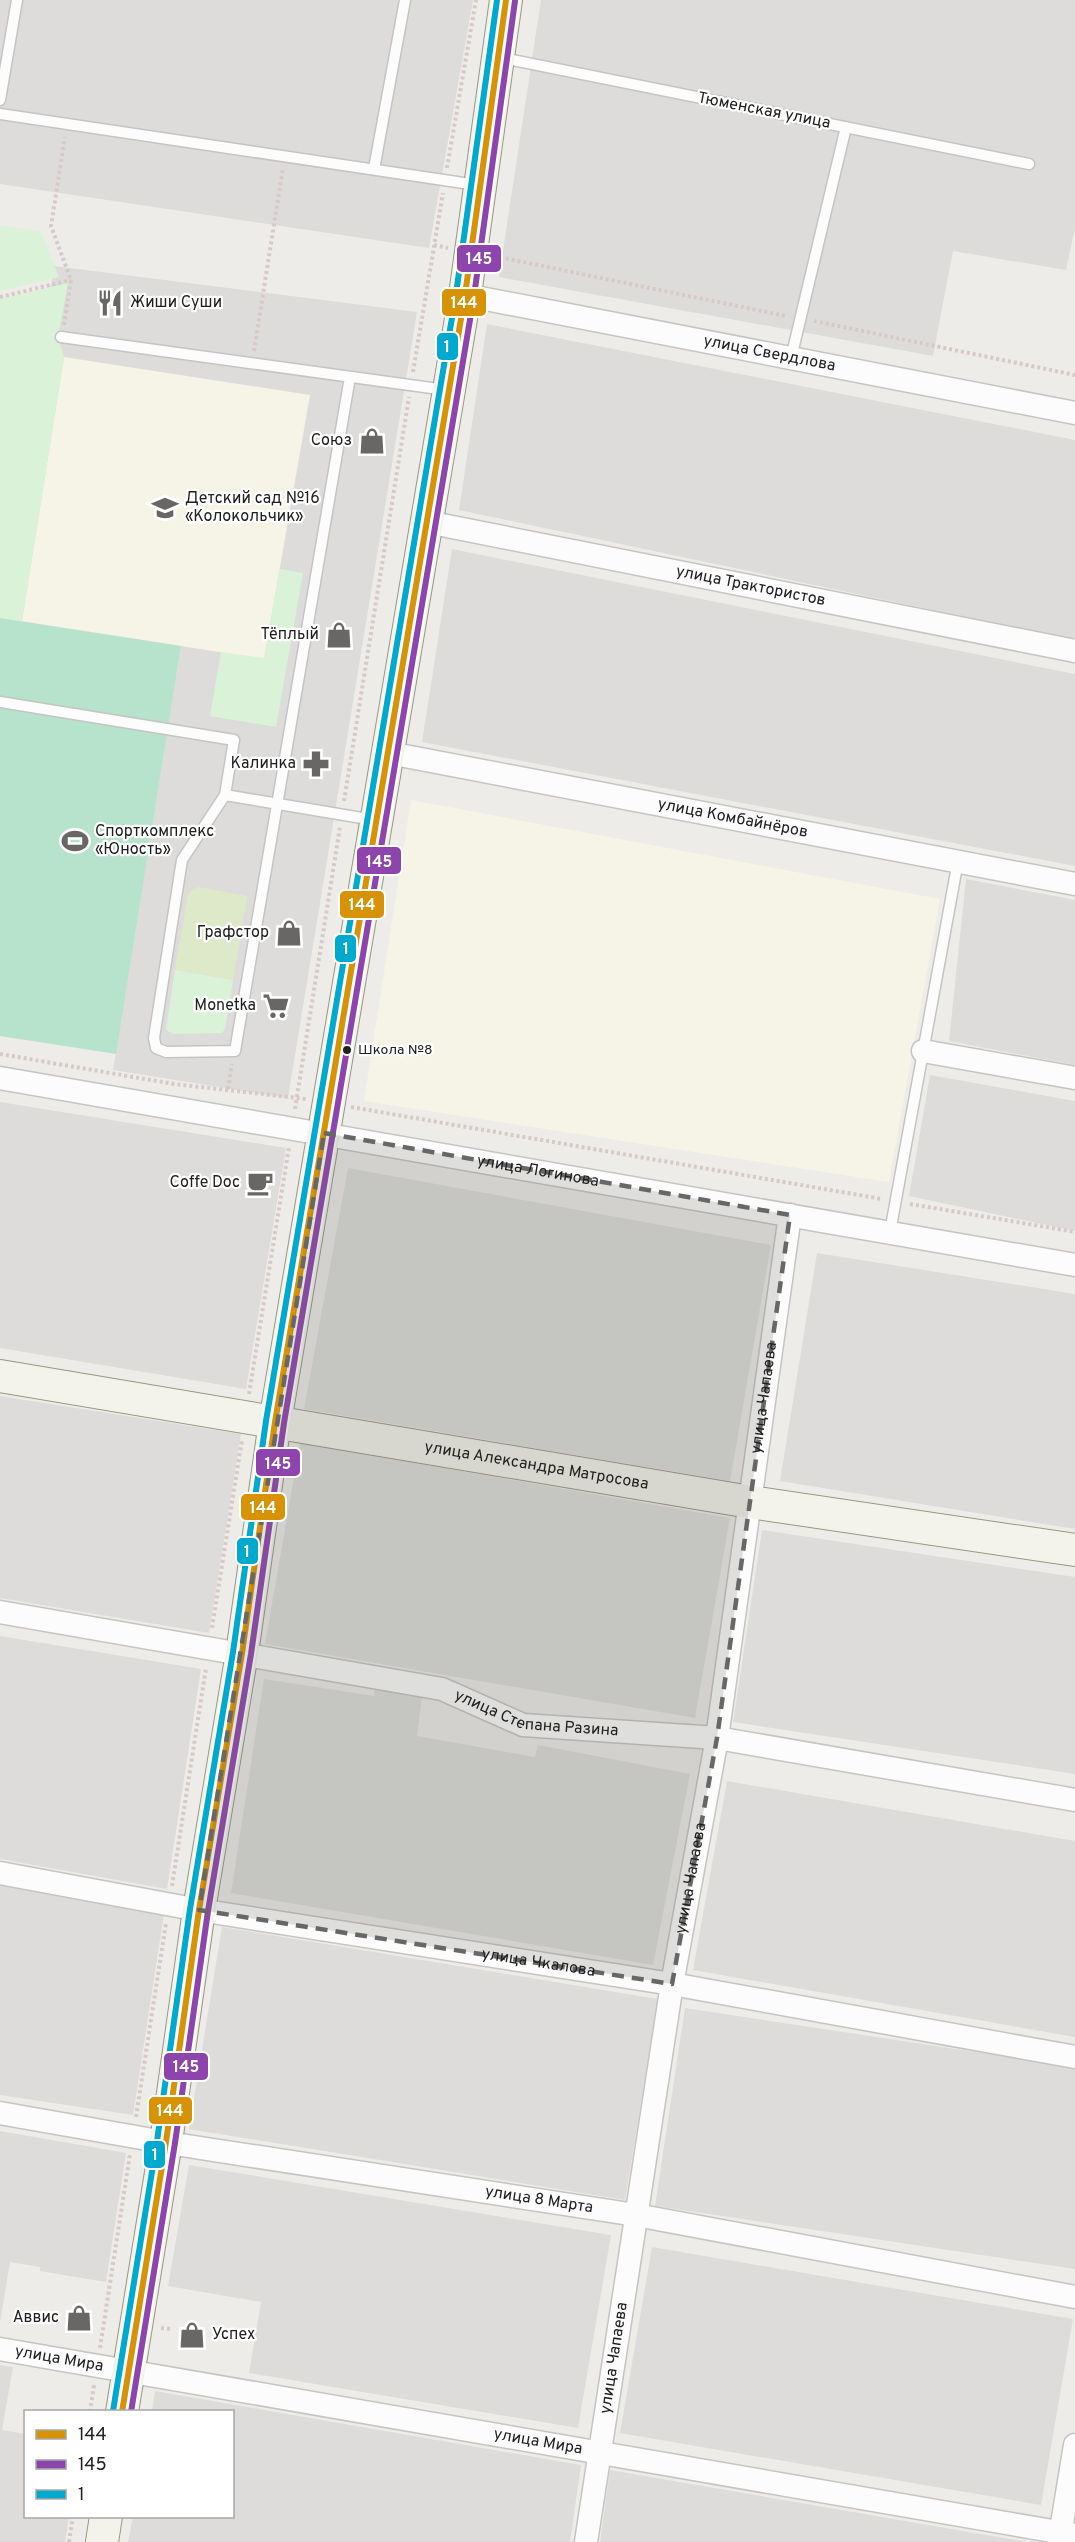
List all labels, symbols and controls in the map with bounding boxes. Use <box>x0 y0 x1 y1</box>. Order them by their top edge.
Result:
street label: Тюменская улица <box>696 88 832 134</box>
line badge: 145 <box>456 244 502 273</box>
text: 145 <box>466 250 492 270</box>
restaurant icon: Жиши Суши <box>95 288 125 318</box>
line badge: 144 <box>441 288 487 317</box>
place label: Жиши Суши <box>130 293 222 313</box>
text: 144 <box>451 294 477 314</box>
street label: улица Свердлова <box>702 331 837 376</box>
line badge: 1 <box>436 332 459 361</box>
text: 1 <box>444 338 450 358</box>
shop icon: Союз <box>357 426 387 456</box>
place label: Союз <box>311 431 352 451</box>
place label: Детский сад №16 «Колокольчик» <box>185 489 320 527</box>
school or university icon: Детский сад №16 «Колокольчик» <box>150 493 180 523</box>
street label: улица Трактористов <box>674 562 827 611</box>
shop icon: Тёплый <box>324 620 354 650</box>
place label: Тёплый <box>261 625 319 645</box>
pharmacy icon: Калинка <box>301 749 331 779</box>
place label: Калинка <box>231 754 296 774</box>
street label: улица Комбайнёров <box>656 795 810 843</box>
place label: Спорткомплекс «Юность» <box>95 822 214 860</box>
sports icon: Спорткомплекс «Юность» <box>60 826 90 856</box>
line badge: 145 <box>356 846 402 875</box>
text: 145 <box>366 853 392 873</box>
line badge: 144 <box>339 890 385 919</box>
text: 144 <box>349 896 375 916</box>
shop icon: Графстор <box>274 918 304 948</box>
place label: Графстор <box>197 923 269 943</box>
line badge: 1 <box>334 934 357 963</box>
text: 1 <box>343 940 349 960</box>
supermarket icon: Monetka <box>261 991 291 1021</box>
place label: Monetka <box>194 996 256 1016</box>
place label: Школа №8 <box>358 1042 433 1059</box>
marker: Школа №8 <box>341 1044 353 1056</box>
street label: улица Логинова <box>475 1151 601 1192</box>
cafe icon: Coffe Doc <box>245 1168 275 1198</box>
place label: Coffe Doc <box>170 1173 240 1193</box>
street label: улица Чапаева <box>747 1341 782 1455</box>
street label: улица Александра Матросова <box>423 1437 650 1495</box>
line badge: 145 <box>255 1448 301 1477</box>
text: 145 <box>265 1455 291 1475</box>
line badge: 144 <box>240 1493 286 1521</box>
text: 144 <box>250 1499 276 1519</box>
line badge: 1 <box>236 1537 259 1565</box>
text: 1 <box>244 1543 250 1563</box>
street label: улица Степана Разина <box>451 1686 619 1741</box>
street label: улица Чапаева <box>671 1821 711 1936</box>
street label: улица Чкалова <box>480 1944 597 1982</box>
line badge: 145 <box>163 2052 209 2081</box>
text: 145 <box>173 2058 199 2078</box>
line badge: 144 <box>148 2096 193 2125</box>
text: 144 <box>157 2102 183 2122</box>
line badge: 1 <box>143 2140 166 2169</box>
text: 1 <box>152 2146 158 2166</box>
street label: улица 8 Марта <box>483 2182 594 2218</box>
street label: улица Чапаева <box>596 2301 633 2415</box>
shop icon: Аввис <box>64 2303 94 2333</box>
place label: Аввис <box>13 2308 59 2328</box>
shop icon: Успех <box>177 2320 207 2350</box>
place label: Успех <box>212 2325 255 2345</box>
street label: улица Мира <box>13 2342 105 2377</box>
legend <box>24 2410 234 2518</box>
text: 144 <box>78 2424 107 2447</box>
street label: улица Мира <box>492 2425 584 2460</box>
text: 145 <box>78 2454 107 2477</box>
text: 1 <box>78 2484 85 2507</box>

